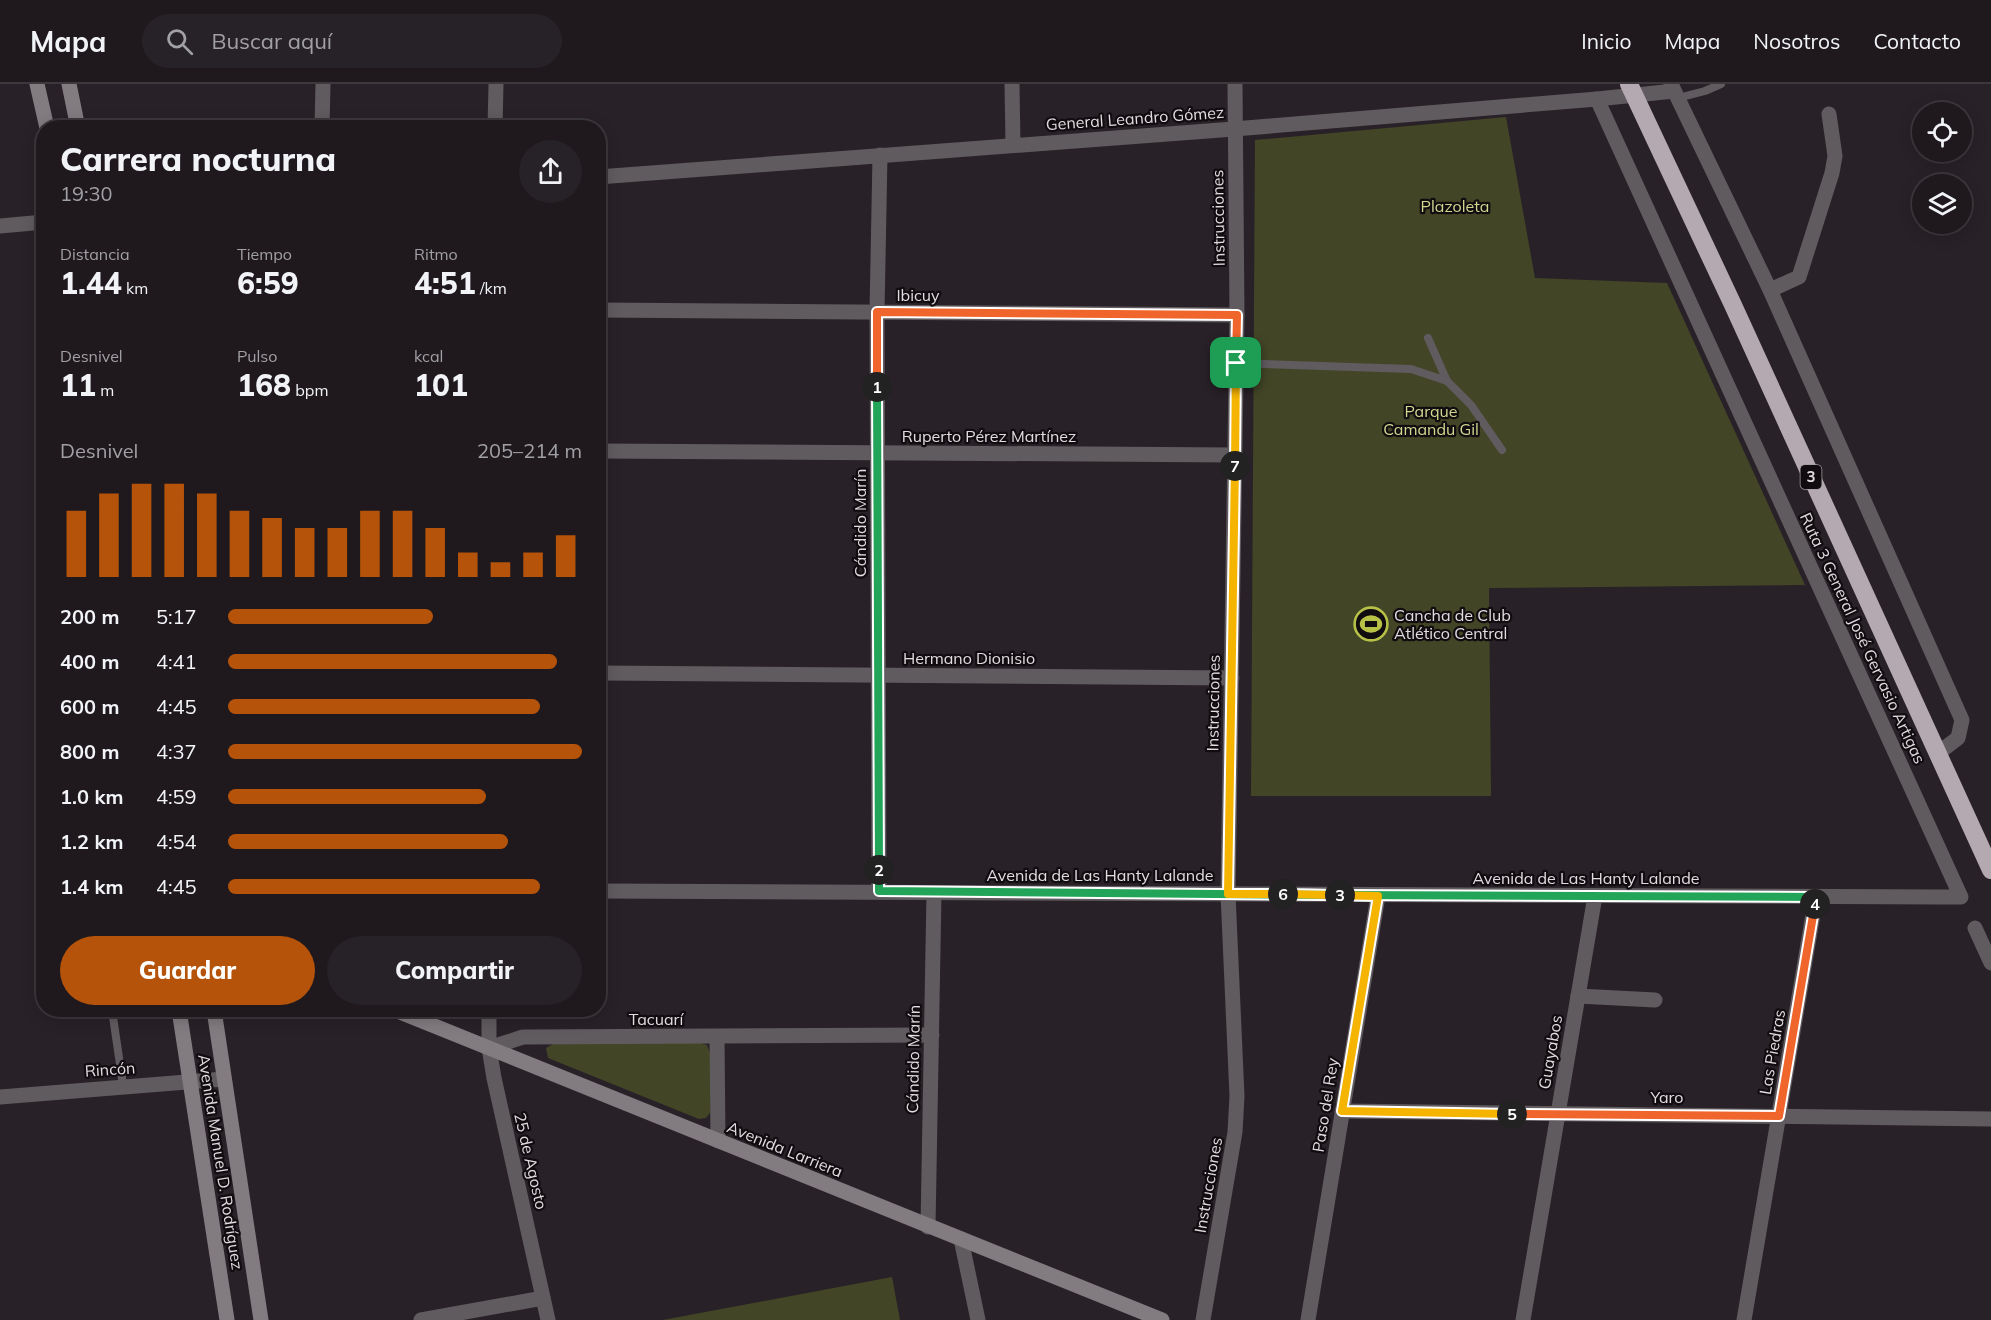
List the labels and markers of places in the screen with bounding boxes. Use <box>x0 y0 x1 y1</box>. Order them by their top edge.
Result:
pin <box>1210 337 1261 388</box>
pin: 1 <box>862 372 892 402</box>
pin: 7 <box>1220 451 1250 481</box>
place label: Cancha de Club Atlético Central <box>1394 605 1511 643</box>
sports icon: Cancha de Club Atlético Central <box>1353 606 1389 642</box>
pin: 2 <box>864 855 894 885</box>
pin: 6 <box>1268 879 1298 909</box>
pin: 3 <box>1325 880 1355 910</box>
pin: 4 <box>1800 889 1830 919</box>
pin: 5 <box>1497 1099 1527 1129</box>

